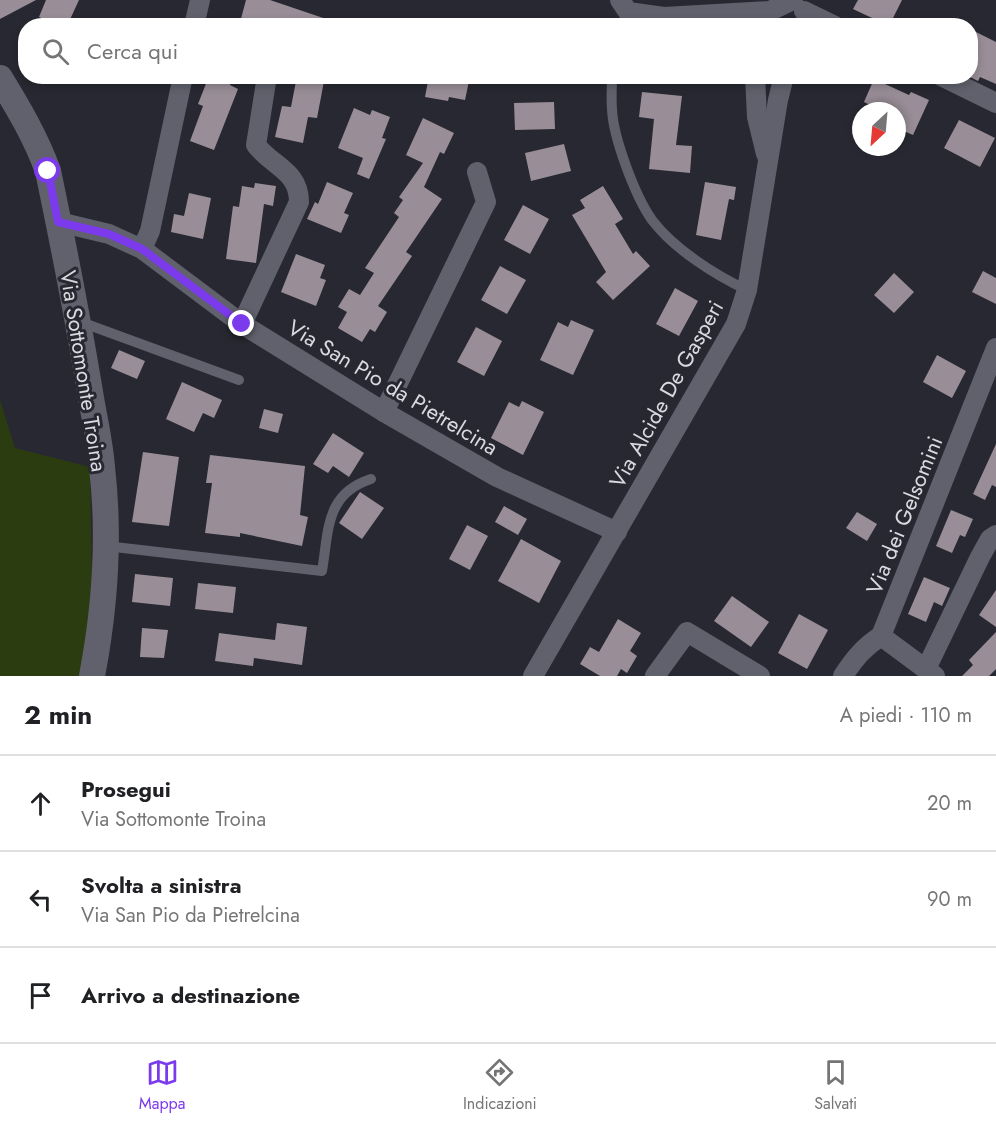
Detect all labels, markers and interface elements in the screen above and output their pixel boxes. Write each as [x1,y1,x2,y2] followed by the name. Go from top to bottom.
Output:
[18,18,978,84] search box
[39,35,72,68] icon: search
[87,35,178,67] text: Cerca qui
[852,102,906,156] north arrow
[34,157,60,183] route start
[52,268,116,474] street label: Via Sottomonte Troina
[601,294,731,494] street label: Via Alcide De Gasperi
[228,310,254,336] route end
[282,311,504,463] street label: Via San Pio da Pietrelcina
[858,431,950,599] street label: Via dei Gelsomini
[24,696,92,734] text: 2 min
[840,701,972,730] text: A piedi · 110 m
[81,773,171,805] text: Prosegui
[24,787,57,820] icon: ahead
[927,789,972,818] text: 20 m
[81,805,266,834] text: Via Sottomonte Troina
[81,869,242,901] text: Svolta a sinistra
[24,883,57,916] icon: left
[927,885,972,914] text: 90 m
[81,901,300,930] text: Via San Pio da Pietrelcina
[24,979,57,1012] icon: arrive
[81,979,300,1011] text: Arrivo a destinazione
[139,1056,185,1115] tab: Mappa
[463,1056,537,1115] tab: Indicazioni
[814,1056,857,1115] tab: Salvati

